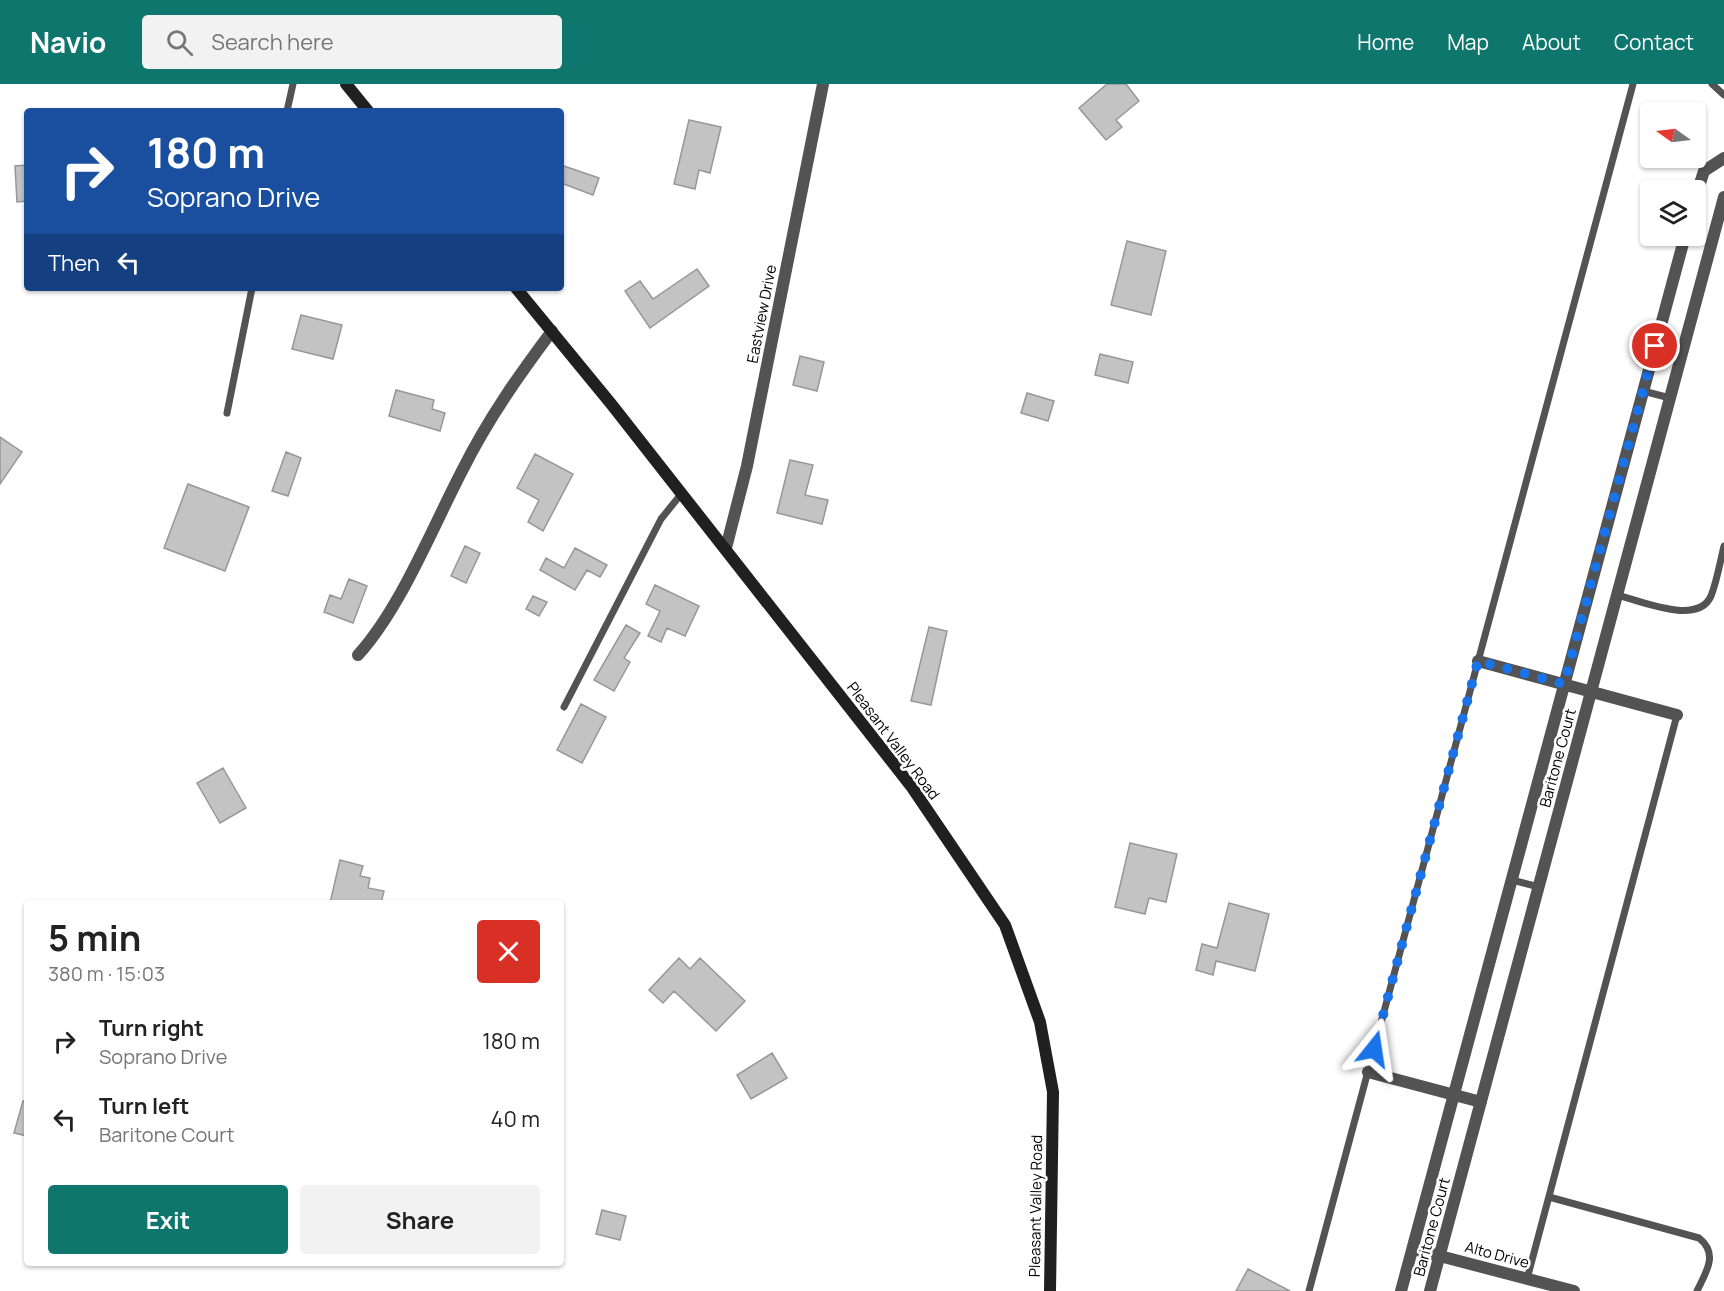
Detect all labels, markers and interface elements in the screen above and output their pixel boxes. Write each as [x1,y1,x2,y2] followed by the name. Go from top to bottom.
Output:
[142,15,562,69] search box
[30,23,106,61] text: Navio
[163,26,196,59] icon: search
[211,27,334,57] text: Search here
[1357,28,1414,56] text: Home
[1447,28,1489,56] text: Map
[1522,28,1581,56] text: About
[1614,28,1694,56] text: Contact
[1640,102,1706,168] north arrow
[1640,102,1706,246] map controls
[147,123,265,181] text: 180 m
[48,132,126,210] icon: right
[147,178,320,215] text: Soprano Drive
[1640,180,1706,246] button: layers
[112,246,145,279] icon: left
[48,248,100,278] text: Then
[742,263,781,365] street label: Eastview Drive
[1629,320,1680,371] pin
[1638,329,1671,362] icon: arrive
[842,678,945,804] street label: Pleasant Valley Road
[1534,706,1581,810] street label: Baritone Court
[48,913,141,962] text: 5 min
[477,920,540,983] button: close
[48,960,165,987] text: 380 m · 15:03
[99,1013,204,1043] text: Turn right
[1342,1017,1406,1081] position arrow
[48,1025,81,1058] icon: right
[482,1026,540,1056] text: 180 m
[99,1043,227,1070] text: Soprano Drive
[99,1091,189,1121] text: Turn left
[48,1103,81,1136] icon: left
[491,1104,540,1134] text: 40 m
[99,1121,234,1148] text: Baritone Court
[1024,1135,1047,1277] street label: Pleasant Valley Road
[1408,1175,1455,1279] street label: Baritone Court
[48,1185,288,1254] button: Exit
[300,1185,540,1254] button: Share
[1463,1236,1532,1273] street label: Alto Drive

